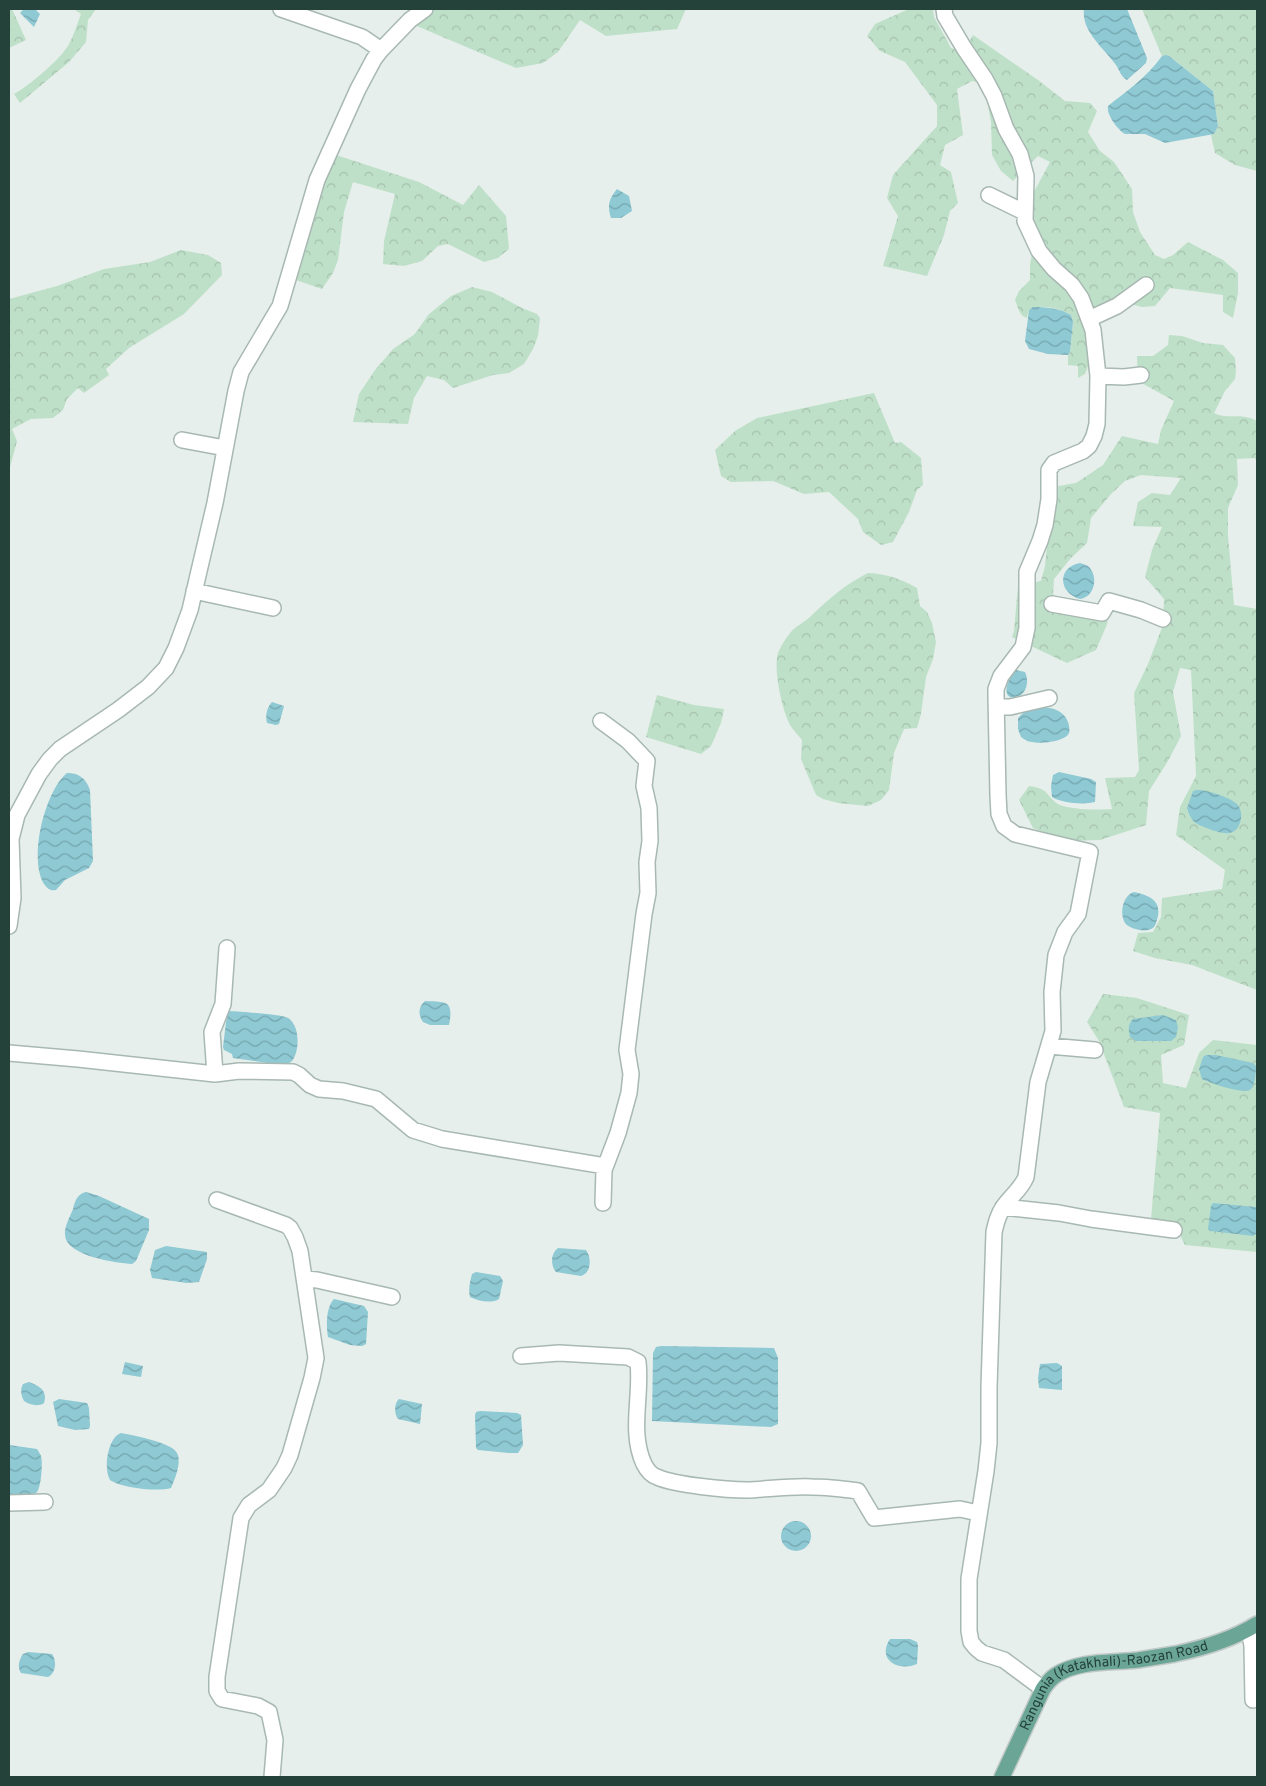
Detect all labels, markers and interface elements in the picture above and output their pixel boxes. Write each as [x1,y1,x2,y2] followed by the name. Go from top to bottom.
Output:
[1016,1638,1210,1733] street label: Rangunia (Katakhali)-Raozan Road

